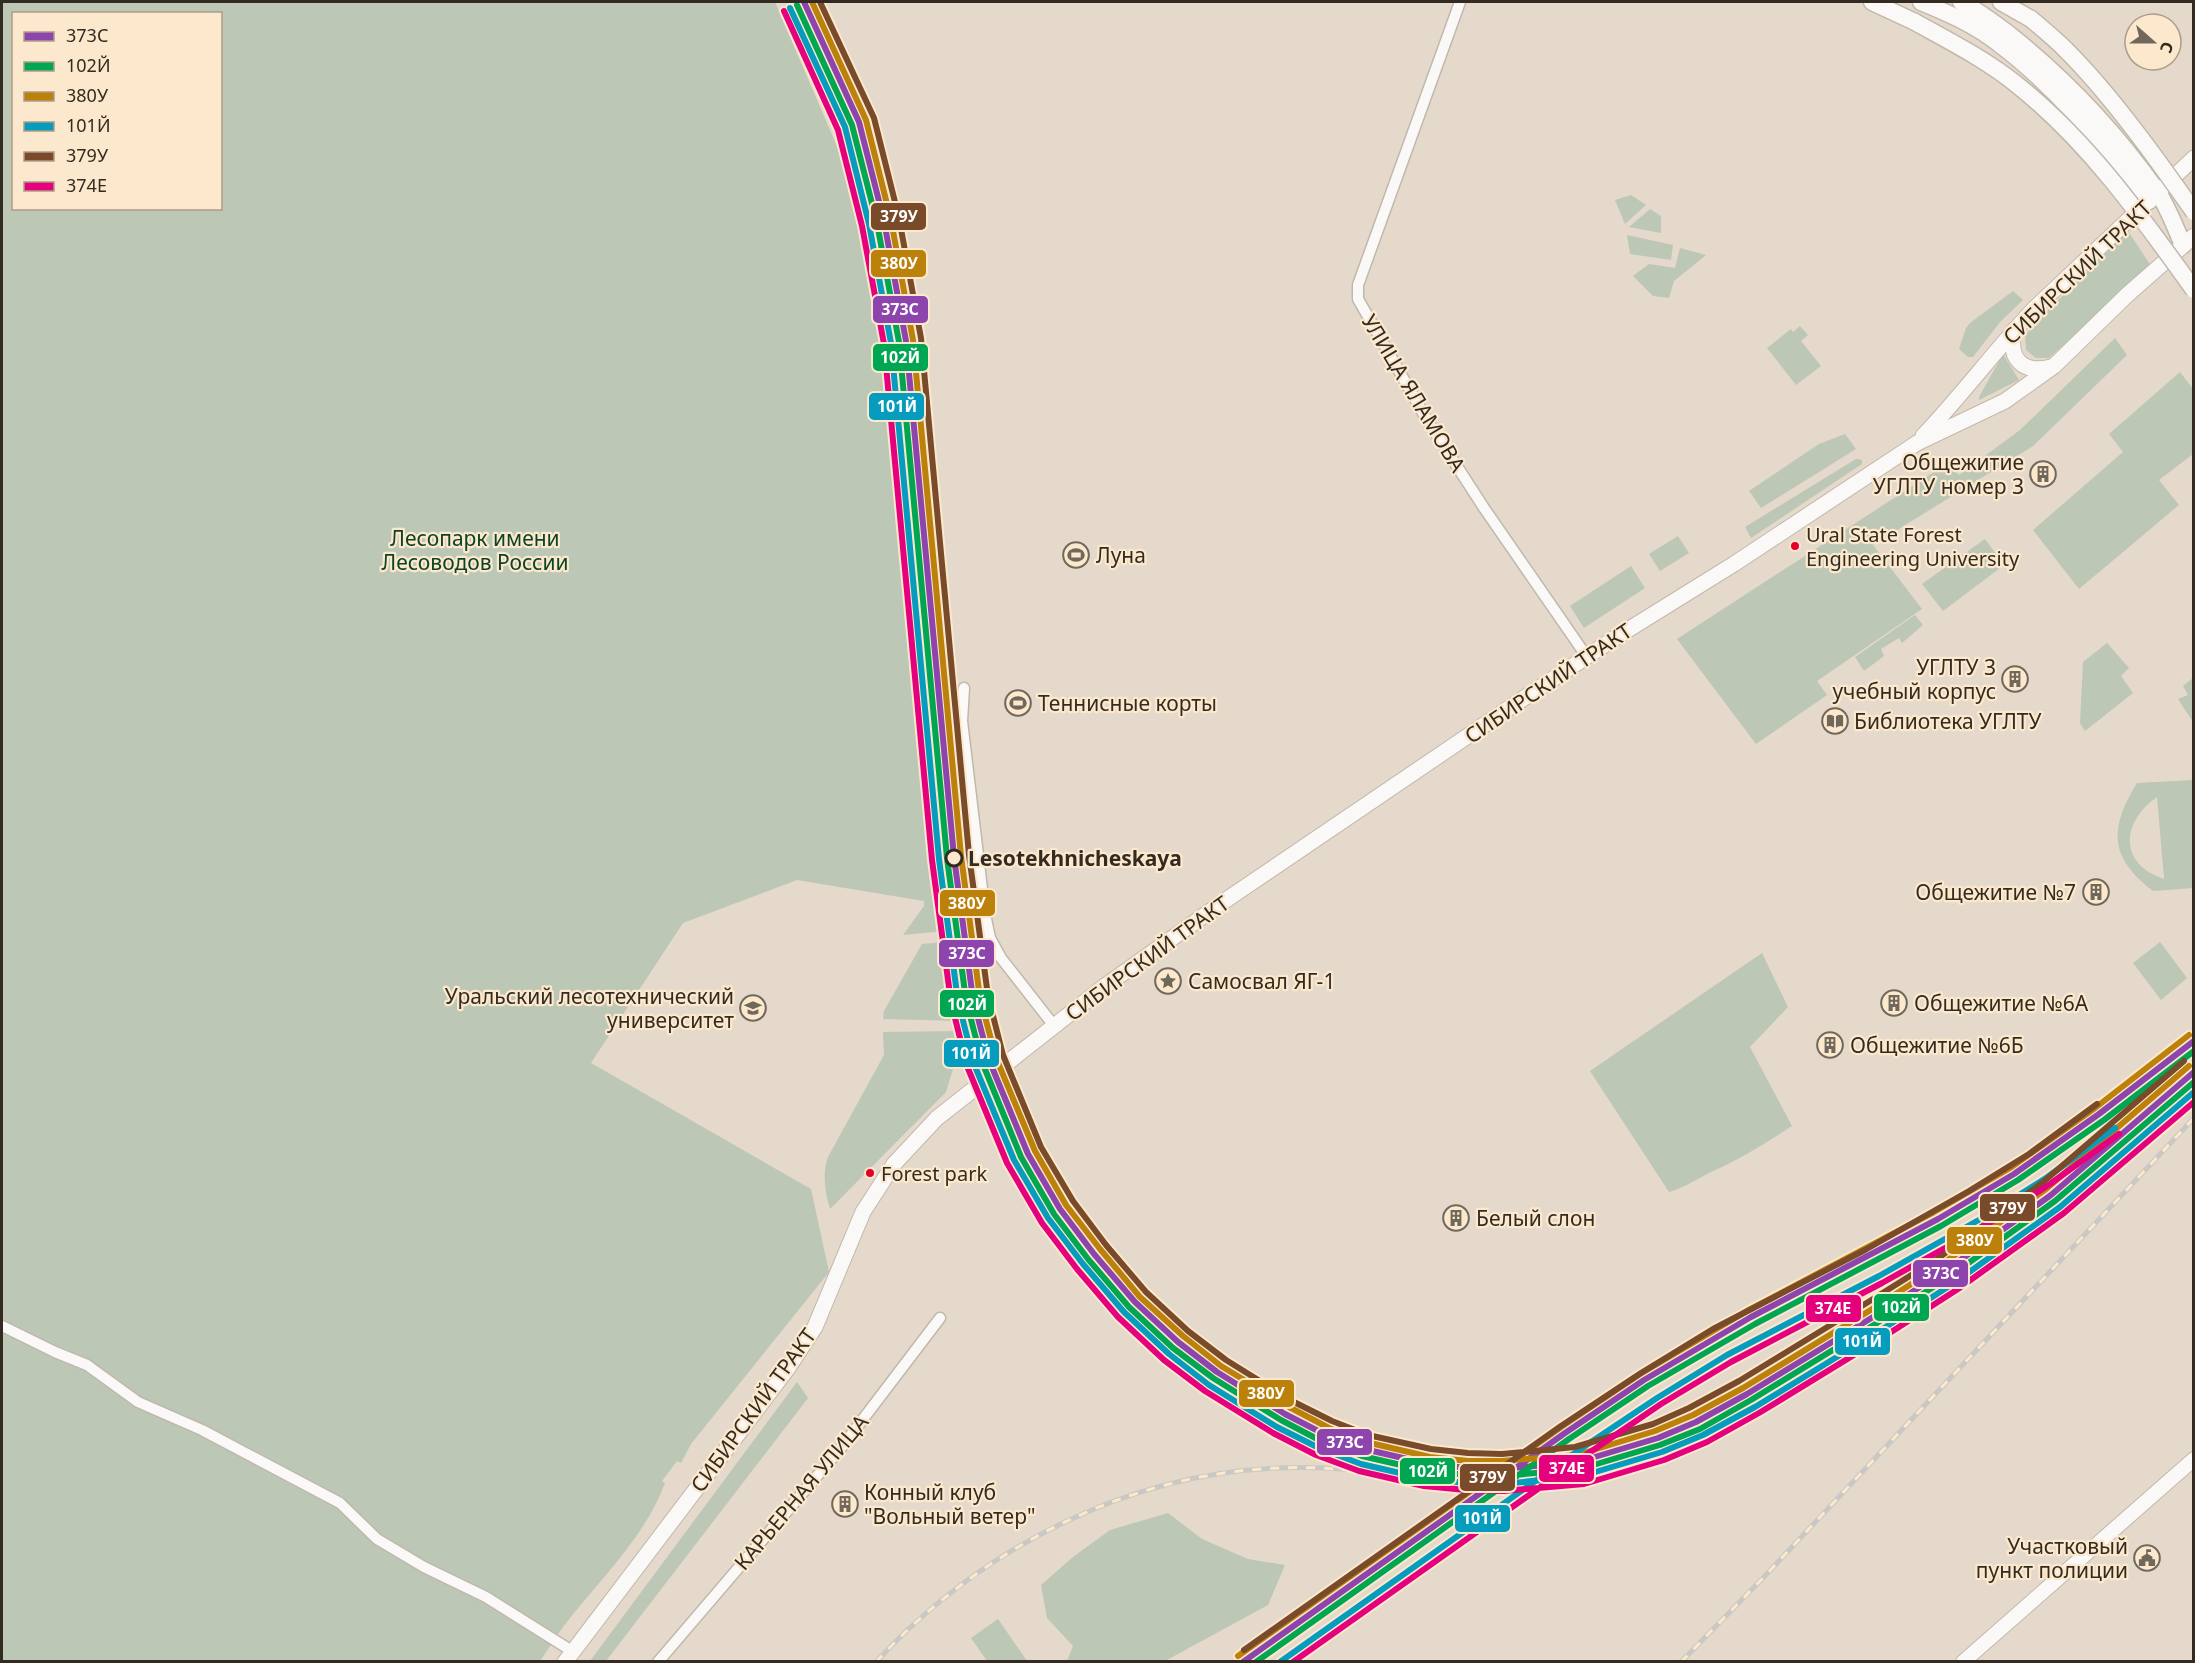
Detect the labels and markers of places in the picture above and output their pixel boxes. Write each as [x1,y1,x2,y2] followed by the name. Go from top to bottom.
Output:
[1873,448,2024,500] place label: Общежитие УГЛТУ номер 3
[2028,459,2058,489] building icon: Общежитие УГЛТУ номер 3
[1806,521,2020,572] place label: Ural State Forest Engineering University
[1061,540,1091,570] sports icon: Луна
[1789,540,1801,552] marker: Ural State Forest Engineering University
[1096,541,1146,569] place label: Луна
[1832,653,1996,705] place label: УГЛТУ 3 учебный корпус
[2000,664,2030,694] building icon: УГЛТУ 3 учебный корпус
[1003,688,1033,718] sports icon: Теннисные корты
[1038,689,1217,717] place label: Теннисные корты
[1820,706,1850,736] library icon: Библиотека УГЛТУ
[1854,707,2042,735] place label: Библиотека УГЛТУ
[968,844,1182,872] place label: Lesotekhnicheskaya
[945,849,963,867] marker: Lesotekhnicheskaya
[2081,877,2111,907] building icon: Общежитие №7
[1915,878,2076,906] place label: Общежитие №7
[1153,966,1183,996] place icon: Самосвал ЯГ-1
[1188,967,1335,995] place label: Самосвал ЯГ-1
[445,982,734,1034] place label: Уральский лесотехнический университет
[1879,988,1909,1018] building icon: Общежитие №6А
[1914,989,2089,1017] place label: Общежитие №6А
[738,993,768,1023] school or university icon: Уральский лесотехнический университет
[1815,1030,1845,1060] building icon: Общежитие №6Б
[1850,1031,2024,1059] place label: Общежитие №6Б
[881,1160,987,1187] place label: Forest park
[864,1167,876,1179] marker: Forest park
[1441,1203,1471,1233] building icon: Белый слон
[1476,1204,1595,1232] place label: Белый слон
[864,1478,1035,1530] place label: Конный клуб "Вольный ветер"
[830,1489,860,1519] building icon: Конный клуб "Вольный ветер"
[1976,1532,2128,1584] place label: Участковый пункт полиции
[2132,1543,2162,1573] public building icon: Участковый пункт полиции

